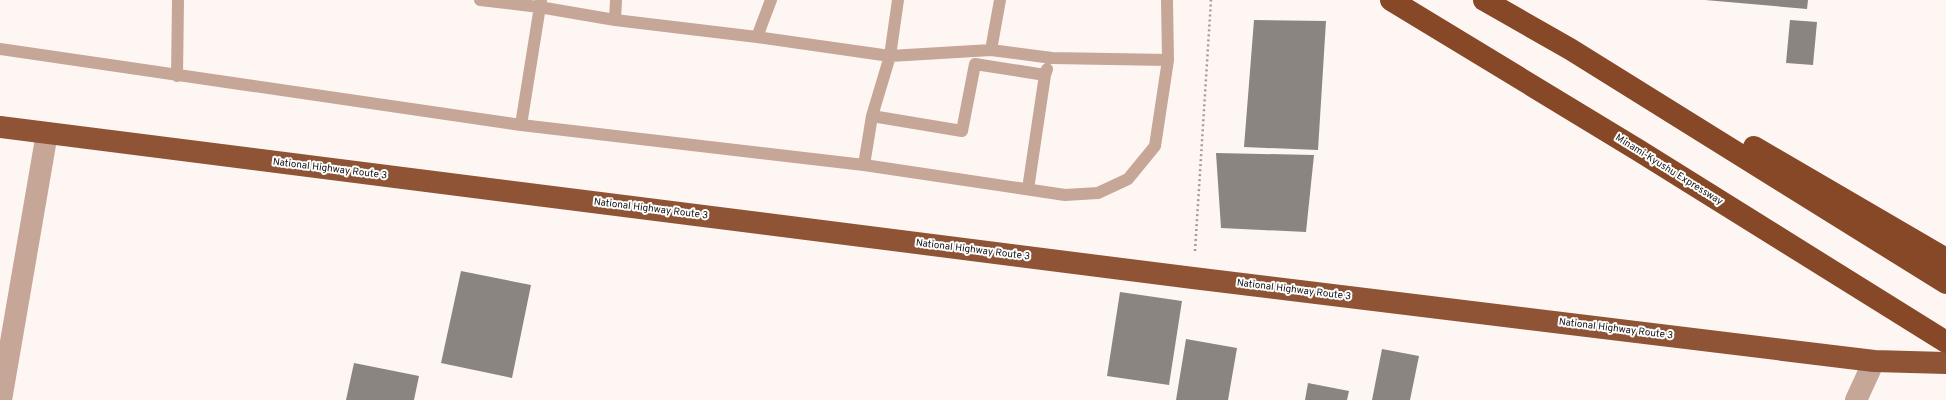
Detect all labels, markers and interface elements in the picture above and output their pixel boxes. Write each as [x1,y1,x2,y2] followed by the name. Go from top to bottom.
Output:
[1613,131,1725,209] street label: Minami-Kyushu Expressway
[272,156,388,182] street label: National Highway Route 3
[593,196,709,222] street label: National Highway Route 3
[915,237,1031,263] street label: National Highway Route 3
[1236,277,1352,303] street label: National Highway Route 3
[1558,316,1674,342] street label: National Highway Route 3

